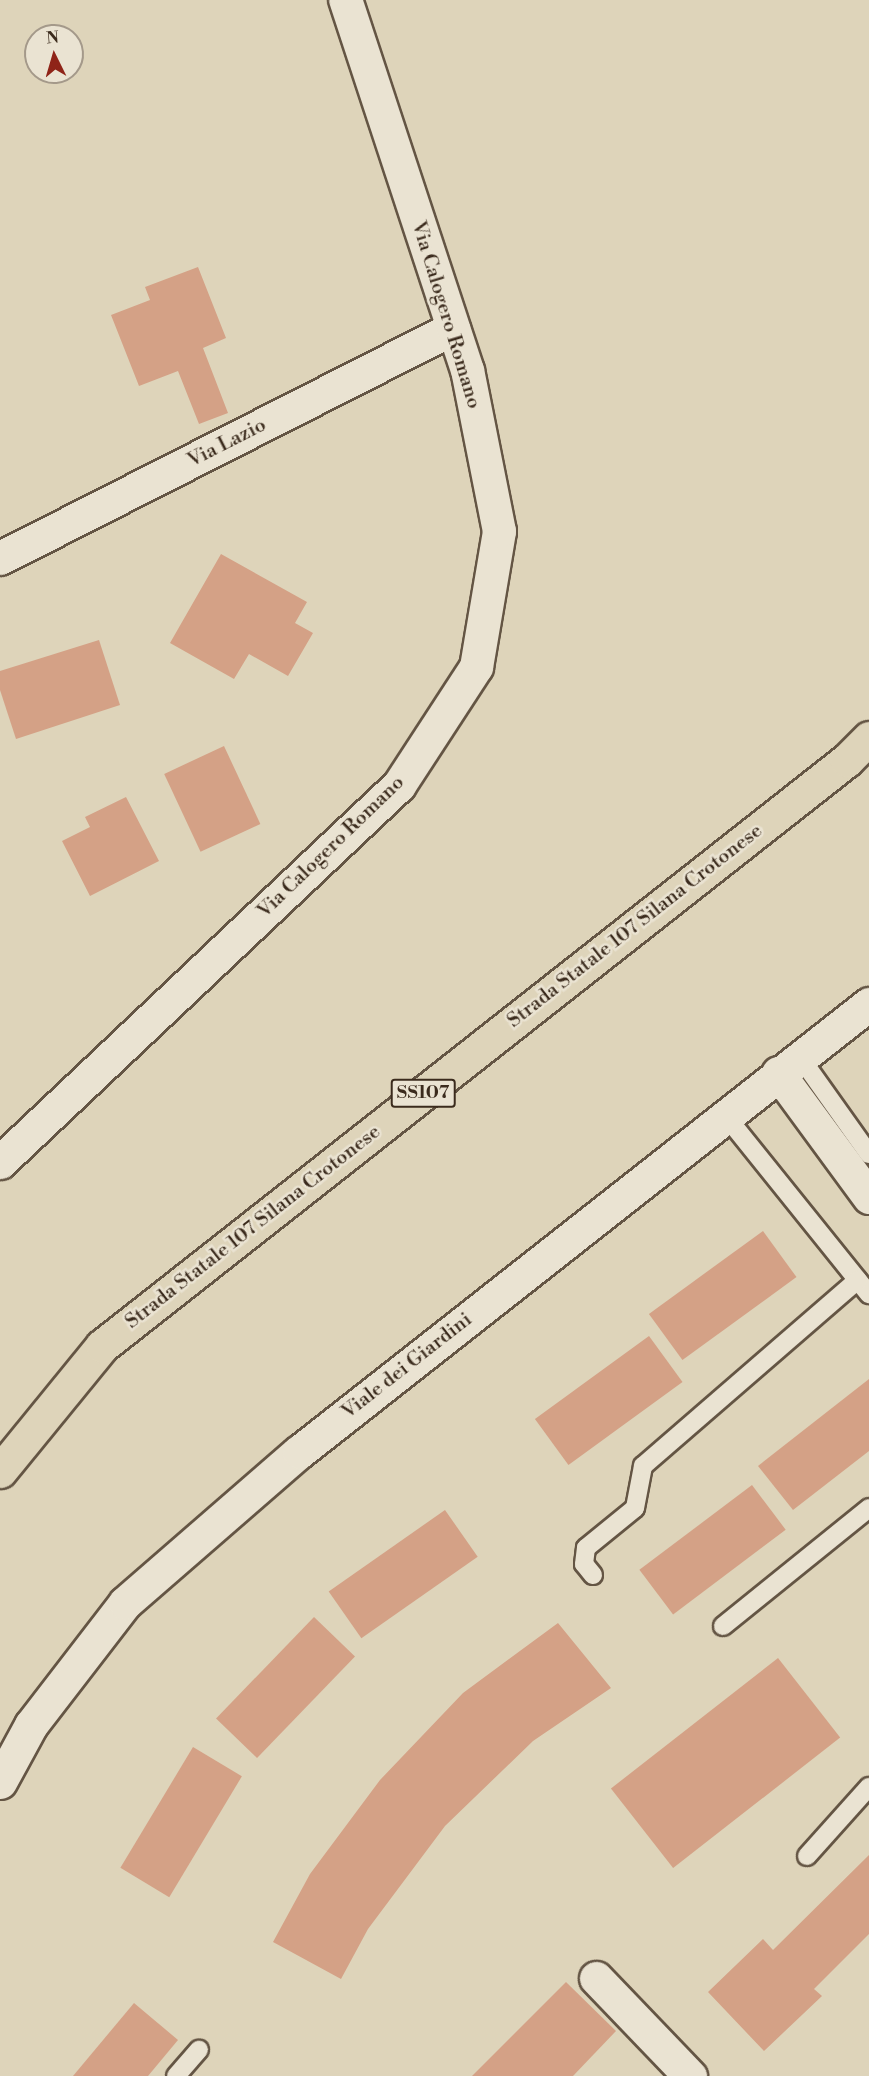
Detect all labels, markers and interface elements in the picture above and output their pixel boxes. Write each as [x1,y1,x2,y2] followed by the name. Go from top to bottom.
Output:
[24,24,84,84] north arrow
[45,28,60,49] text: N
[406,218,486,412] street label: Via Calogero Romano
[184,413,270,473] street label: Via Lazio
[253,771,409,923] street label: Via Calogero Romano
[503,819,767,1033] street label: Strada Statale 107 Silana Crotonese
[390,1078,456,1108] road number: SS107
[121,1120,385,1334] street label: Strada Statale 107 Silana Crotonese
[337,1308,477,1424] street label: Viale dei Giardini

